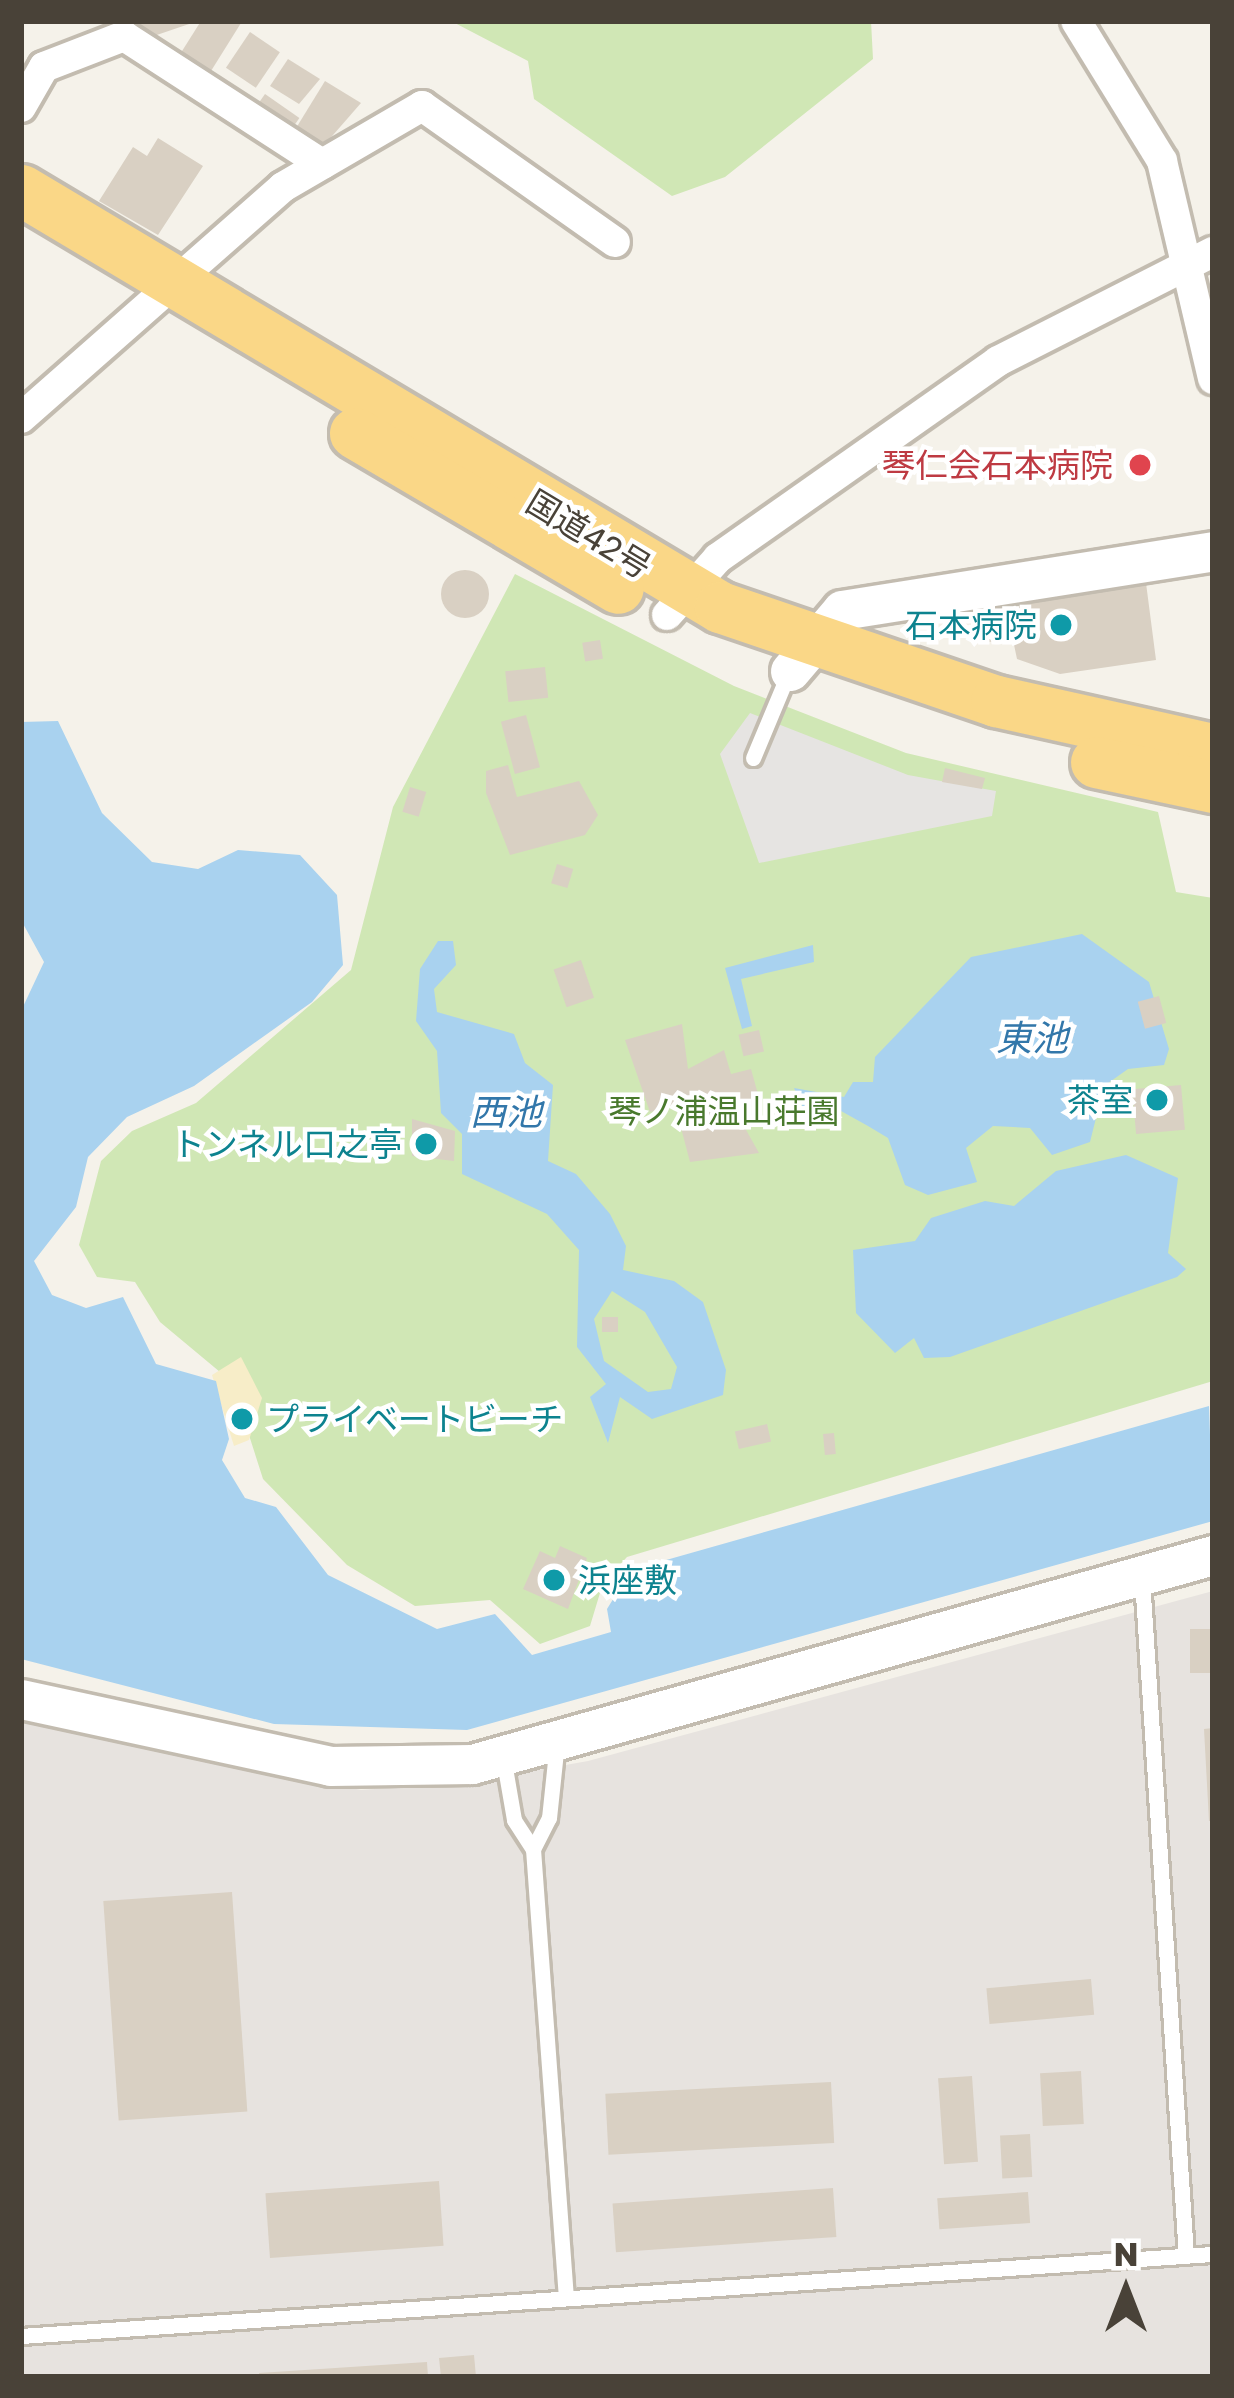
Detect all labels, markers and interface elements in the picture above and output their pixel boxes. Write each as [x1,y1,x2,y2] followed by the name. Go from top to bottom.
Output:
[882,445,1113,485] place label: 琴仁会石本病院
[1124,449,1156,481] marker: 琴仁会石本病院
[520,481,658,587] street label: 国道42号
[905,605,1037,645] place label: 石本病院
[1048,612,1074,638] marker: 石本病院
[996,1016,1068,1060] water label: 東池
[1067,1080,1133,1120] place label: 茶室
[1144,1087,1170,1113] marker: 茶室
[470,1090,542,1134] water label: 西池
[609,1091,839,1131] park label: 琴ノ浦温山荘園
[171,1124,402,1164] place label: トンネル口之亭
[413,1131,439,1157] marker: トンネル口之亭
[266,1399,563,1439] place label: プライベートビーチ
[229,1406,255,1432] marker: プライベートビーチ
[578,1560,677,1600] place label: 浜座敷
[541,1567,567,1593] marker: 浜座敷
[1066,2230,1186,2350] north arrow
[1113,2234,1139,2273] text: N

